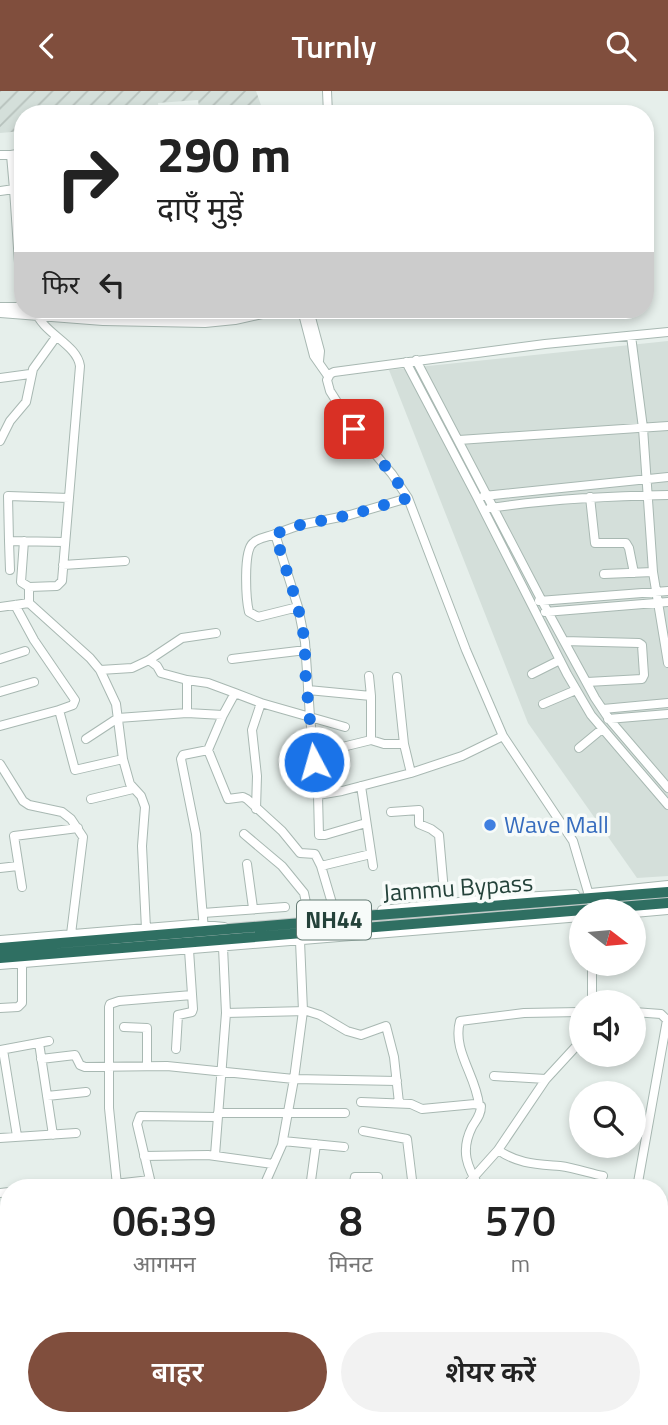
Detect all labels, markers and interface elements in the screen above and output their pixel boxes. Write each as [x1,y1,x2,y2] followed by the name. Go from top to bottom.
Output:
[292,22,376,70] text: Turnly
[28,27,66,65] icon: back
[602,27,640,65] icon: search
[157,116,291,191] text: 290 m
[42,133,133,224] icon: right
[157,184,243,232] text: दाएँ मुड़ें
[42,265,79,304] text: फिर
[93,266,131,304] icon: left
[324,399,384,459] pin
[335,410,373,448] icon: arrive
[277,725,351,799] position arrow
[504,806,609,842] place label: Wave Mall
[482,817,498,833] marker: Wave Mall
[382,864,534,910] street label: Jammu Bypass
[569,899,646,977] north arrow
[569,899,646,1158] map controls
[297,901,371,939] road number: NH44
[569,990,646,1067] button: sound
[569,1081,646,1158] button: search
[112,1188,216,1252] text: 06:39
[339,1188,363,1252] text: 8
[485,1188,556,1252] text: 570
[133,1246,196,1281] text: आगमन
[329,1246,373,1281] text: मिनट
[511,1246,530,1281] text: m
[28,1332,327,1412] button: बाहर
[341,1332,640,1412] button: शेयर करें

